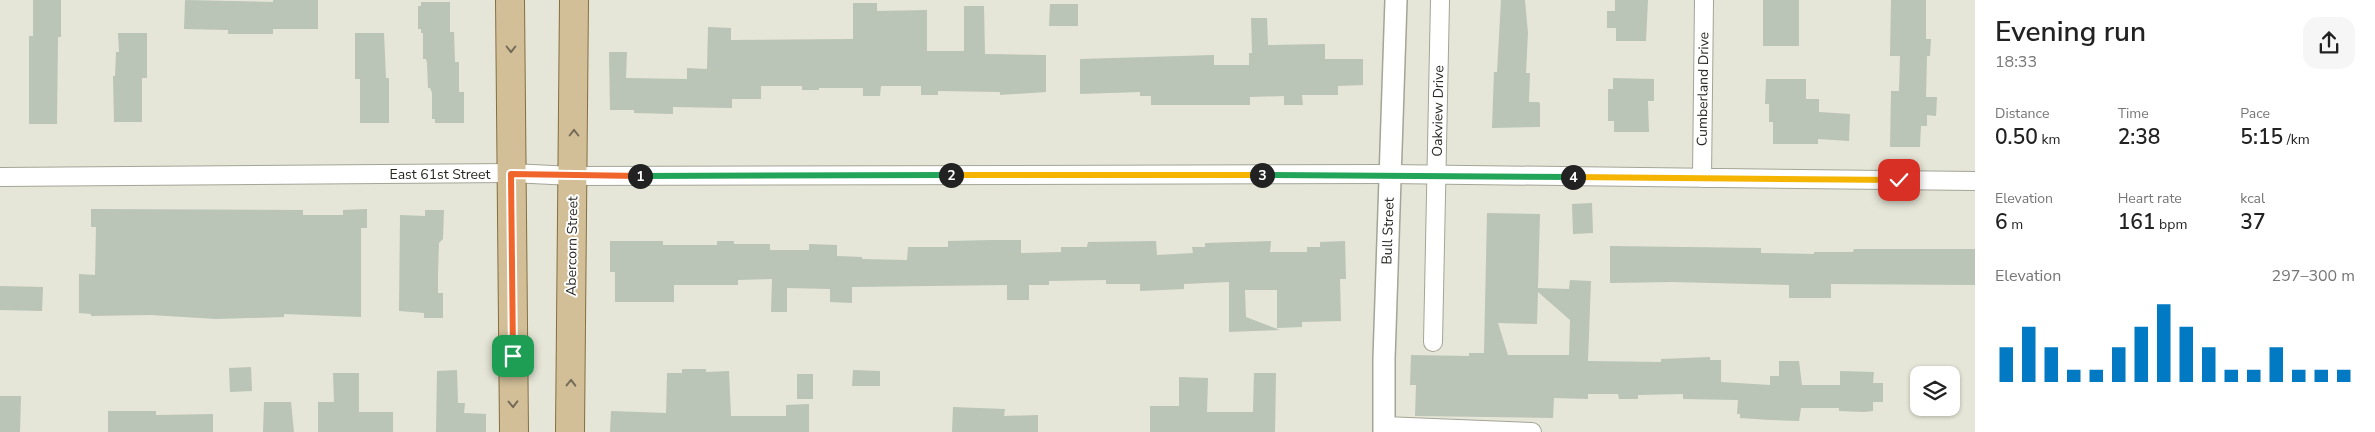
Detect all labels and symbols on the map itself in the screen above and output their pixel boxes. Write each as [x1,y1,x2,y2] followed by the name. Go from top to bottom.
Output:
[1693,32,1713,146] street label: Cumberland Drive
[506,45,516,53] one-way arrow
[1428,65,1448,157] street label: Oakview Drive
[569,129,579,137] one-way arrow
[1878,159,1920,201] pin
[938,162,964,188] pin: 2
[1250,162,1274,188] pin: 3
[628,164,652,188] pin: 1
[1560,164,1586,190] pin: 4
[390,165,490,184] street label: East 61st Street
[562,196,582,296] street label: Abercorn Street
[1377,197,1399,265] street label: Bull Street
[492,335,534,377] pin
[565,379,576,387] one-way arrow
[508,400,518,408] one-way arrow

